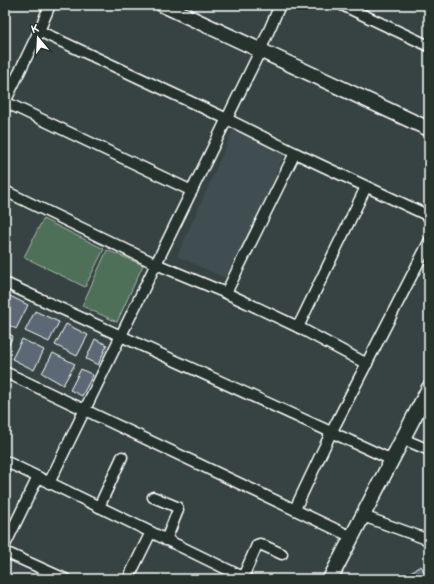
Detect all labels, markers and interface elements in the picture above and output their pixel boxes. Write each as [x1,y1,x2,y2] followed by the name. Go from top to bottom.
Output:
[18,18,58,58] north arrow
[29,21,41,36] text: K

